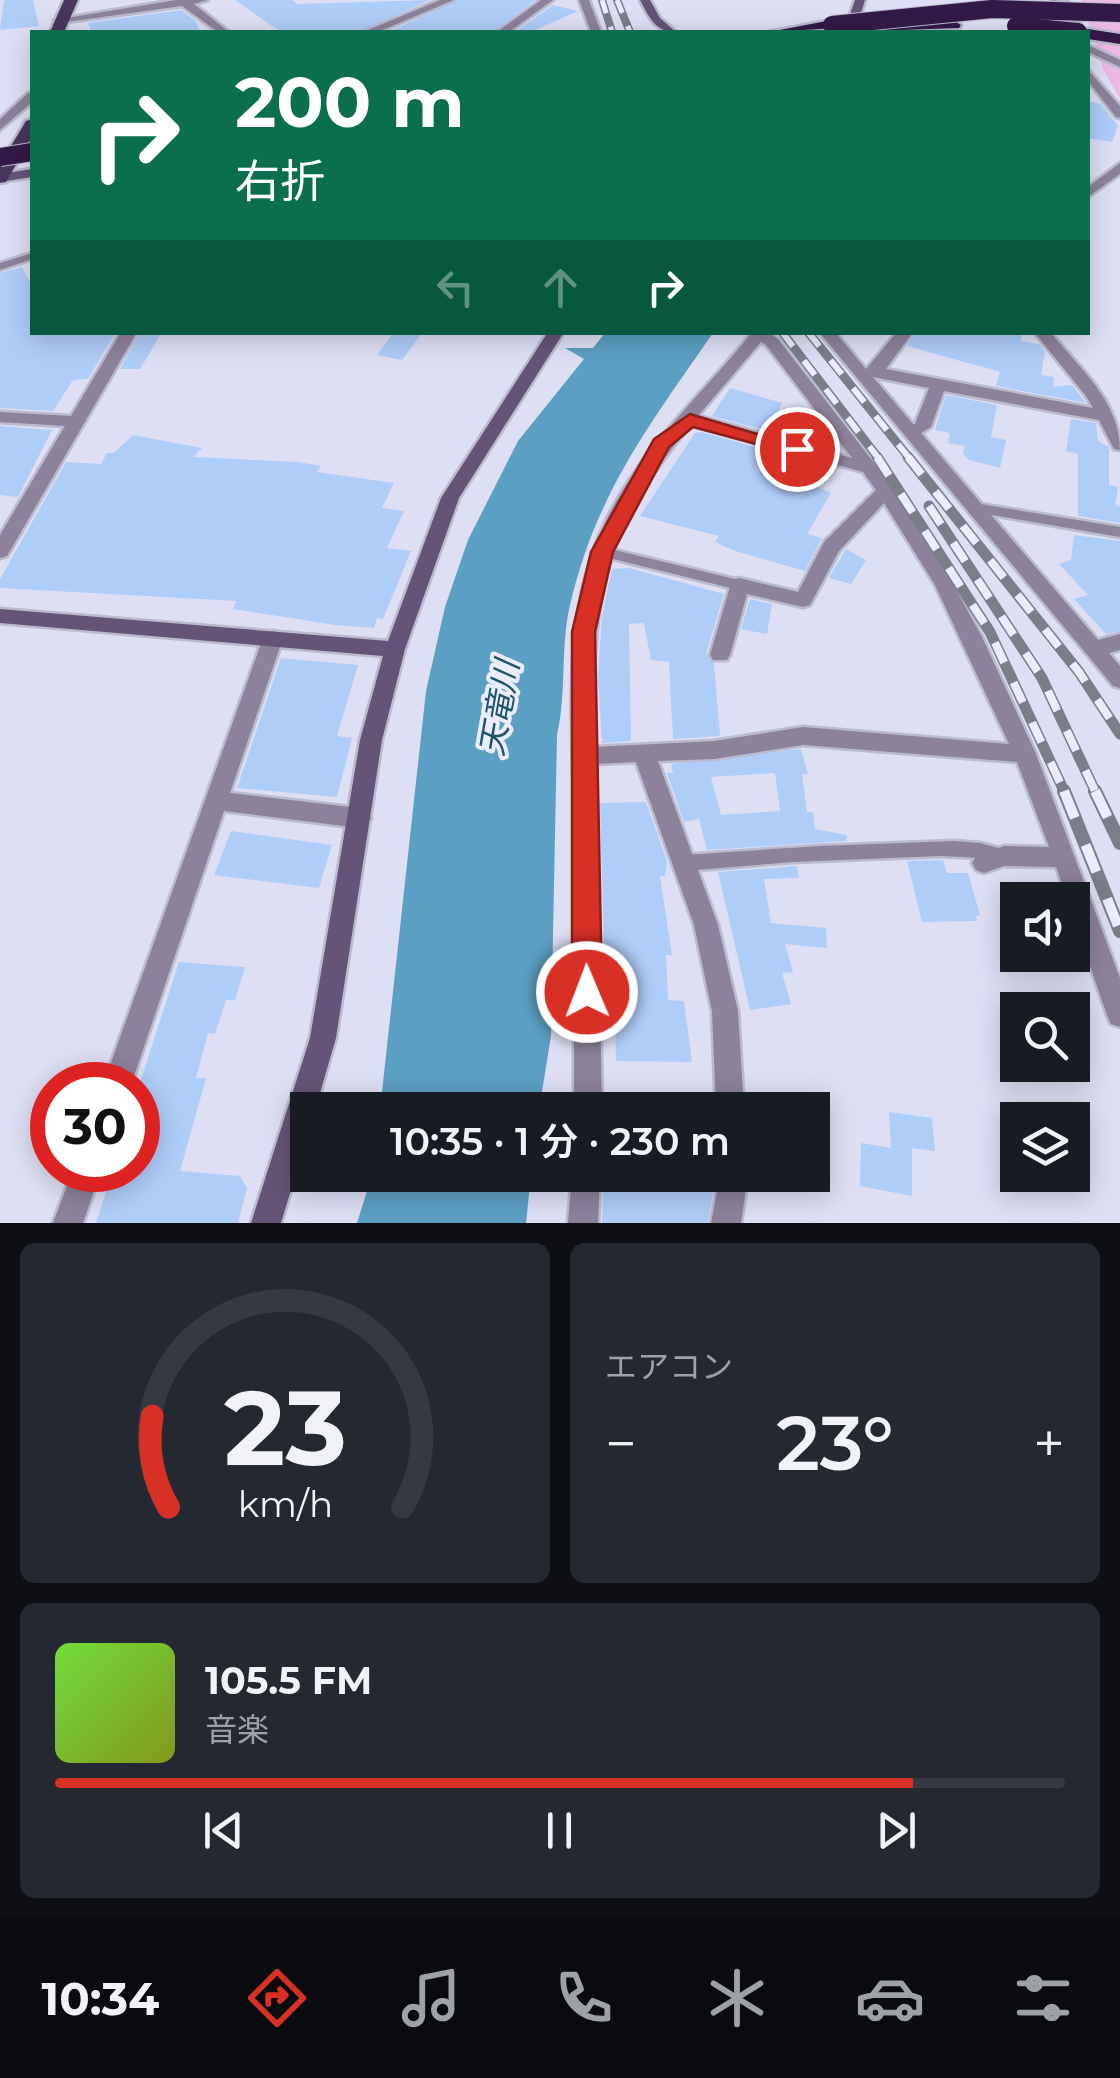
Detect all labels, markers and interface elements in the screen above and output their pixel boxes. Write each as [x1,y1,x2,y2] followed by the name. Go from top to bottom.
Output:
[235,59,465,145] text: 200 m
[70,70,200,200] icon: right
[235,153,325,208] text: 右折
[428,260,483,315] icon: left
[533,260,588,315] icon: ahead
[638,260,693,315] icon: right
[755,407,840,492] pin
[770,422,825,477] icon: arrive
[471,654,527,759] water label: 天竜川
[1000,882,1090,1192] map controls
[1000,882,1090,972] button: sound
[535,940,639,1044] position arrow
[1000,992,1090,1082] button: search
[30,1062,160,1192] speed limit sign: 30
[1000,1102,1090,1192] button: layers
[390,1118,730,1165] text: 10:35 · 1 分 · 230 m
[605,1347,733,1386] text: エアコン
[224,1364,346,1491] text: 23
[776,1397,894,1489] text: 23°
[605,1410,637,1477] text: −
[1033,1410,1065,1477] text: +
[237,1482,333,1526] text: km/h
[205,1657,372,1704] text: 105.5 FM
[205,1710,269,1749] text: 音楽
[196,1803,251,1858] icon: previous
[532,1803,587,1858] icon: pause
[869,1803,924,1858] icon: next
[242,1963,312,2033] icon: directions
[396,1963,466,2033] icon: music
[549,1963,619,2033] icon: phone
[702,1963,772,2033] icon: climate
[855,1963,925,2033] icon: car
[1008,1963,1078,2033] icon: filters
[42,1971,159,2026] text: 10:34

